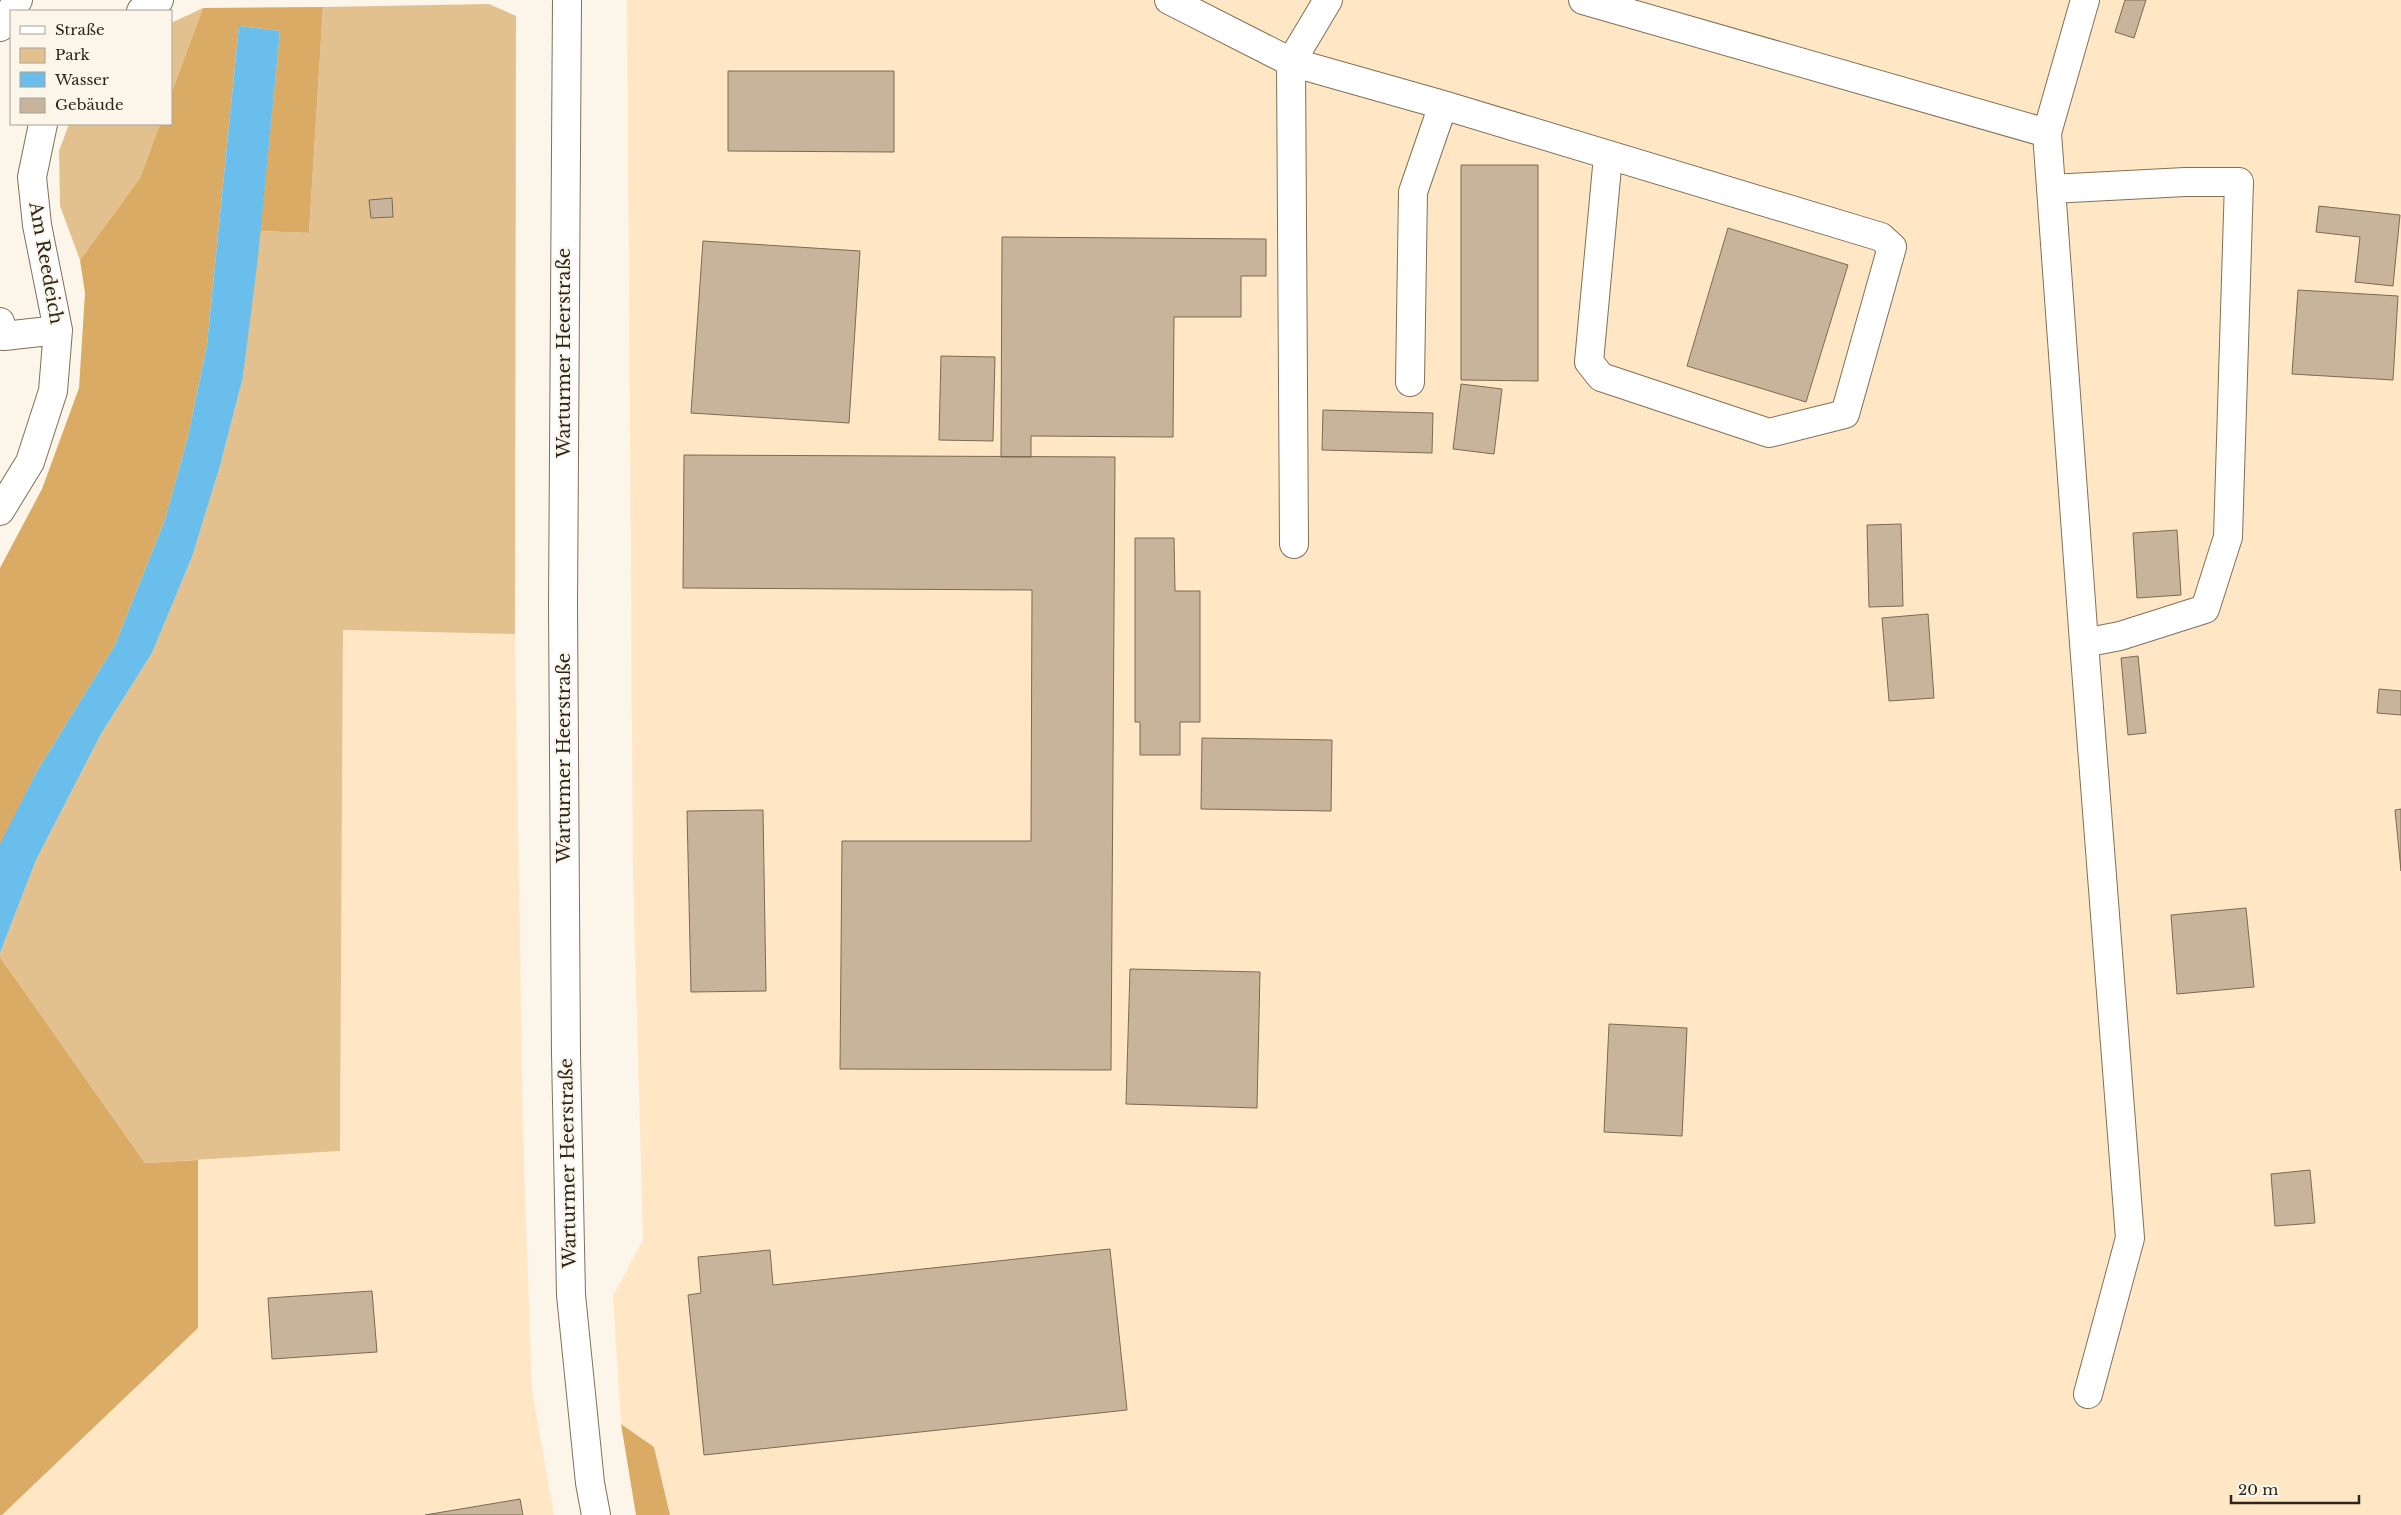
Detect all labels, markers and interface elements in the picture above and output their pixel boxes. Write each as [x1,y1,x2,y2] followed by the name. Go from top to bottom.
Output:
[10,10,172,125] legend
[55,20,105,39] text: Straße
[55,45,91,64] text: Park
[54,70,110,89] text: Wasser
[55,95,124,114] text: Gebäude
[24,199,68,326] street label: Am Reedeich
[553,248,575,459] street label: Warturmer Heerstraße
[553,653,575,864] street label: Warturmer Heerstraße
[555,1058,581,1269] street label: Warturmer Heerstraße
[2231,1472,2358,1504] scale bar
[2238,1480,2278,1499] text: 20 m

